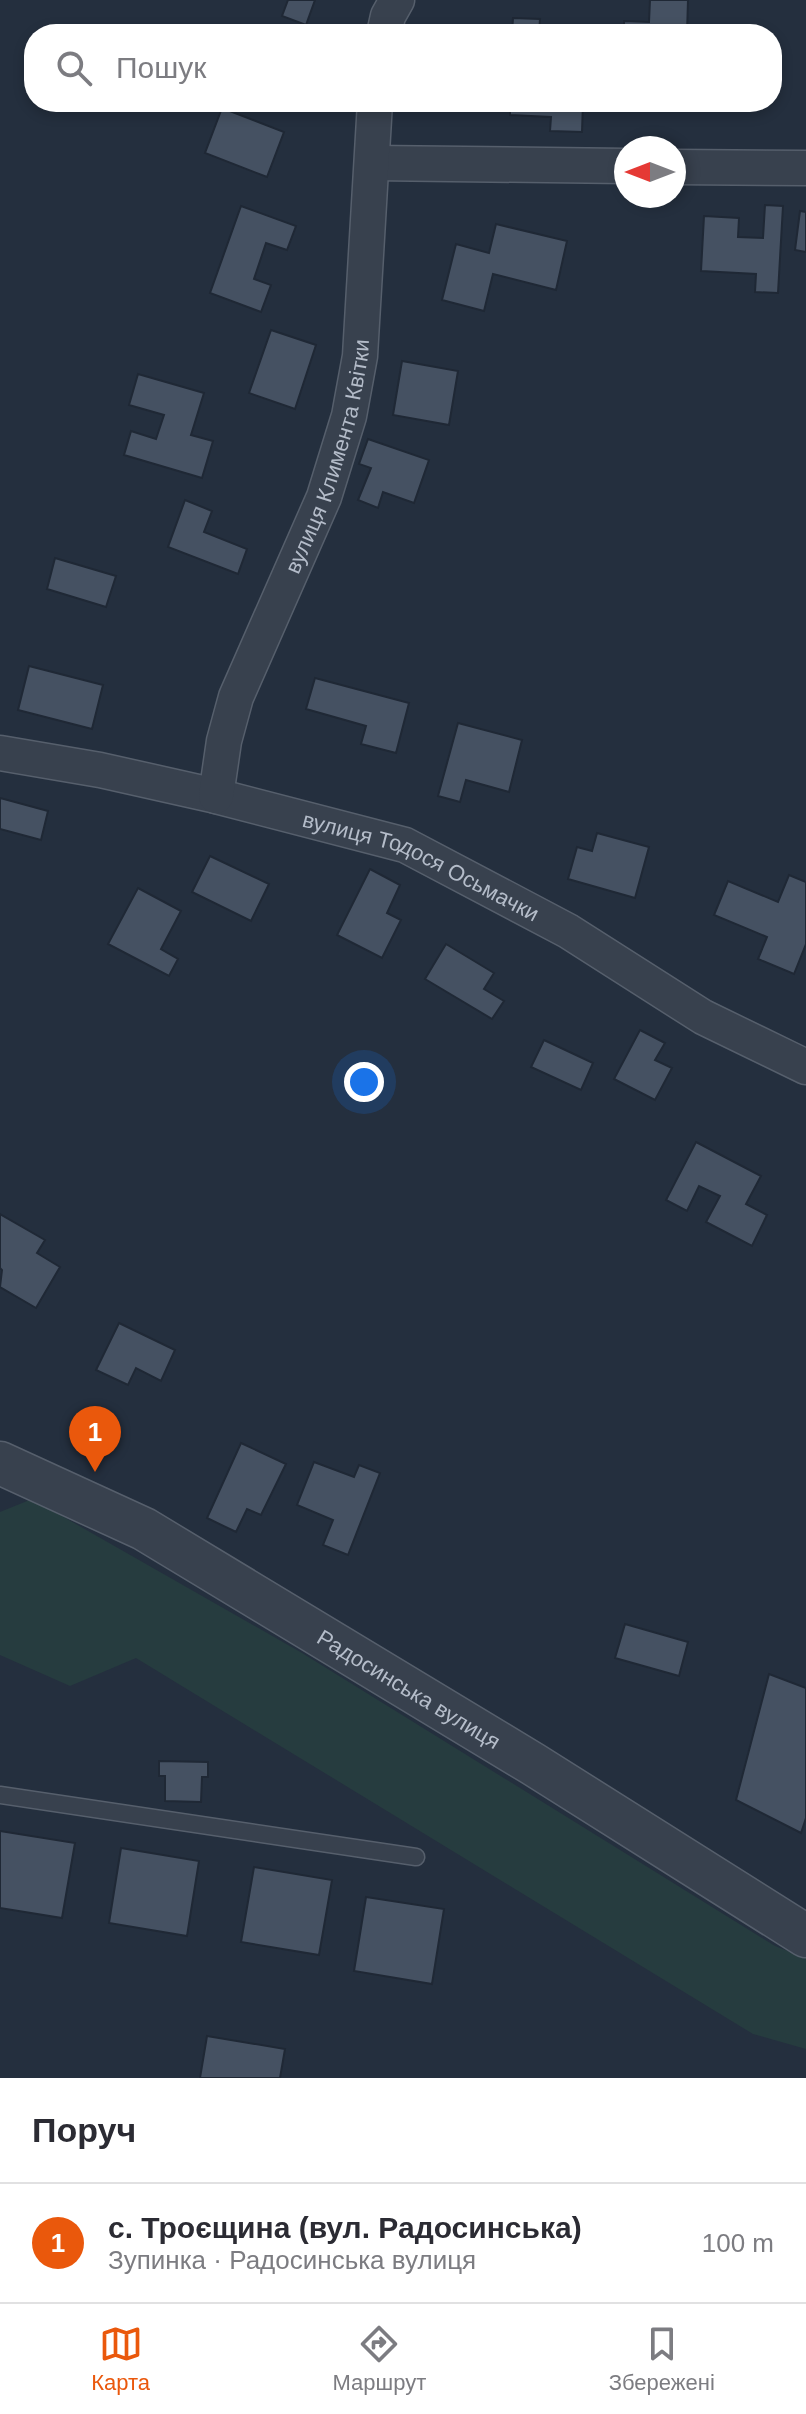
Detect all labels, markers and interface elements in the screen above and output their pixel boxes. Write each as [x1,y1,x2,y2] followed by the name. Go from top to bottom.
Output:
[24,24,782,112] search box
[52,46,96,90] icon: search
[116,51,206,84] text: Пошук
[614,136,686,208] north arrow
[280,338,373,577] street label: вулиця Климента Квітки
[300,807,543,926] street label: вулиця Тодося Осьмачки
[344,1062,384,1102] your location
[69,1406,121,1472] pin: 1
[313,1624,505,1754] street label: Радосинська вулиця
[32,2111,136,2149] text: Поруч
[108,2211,582,2244] text: с. Троєщина (вул. Радосинська)
[51,2228,65,2258] text: 1
[702,2228,774,2258] text: 100 m
[108,2245,476,2275] text: Зупинка · Радосинська вулиця
[91,2322,150,2396] tab: Карта
[333,2322,426,2396] tab: Маршрут
[609,2322,715,2396] tab: Збережені

